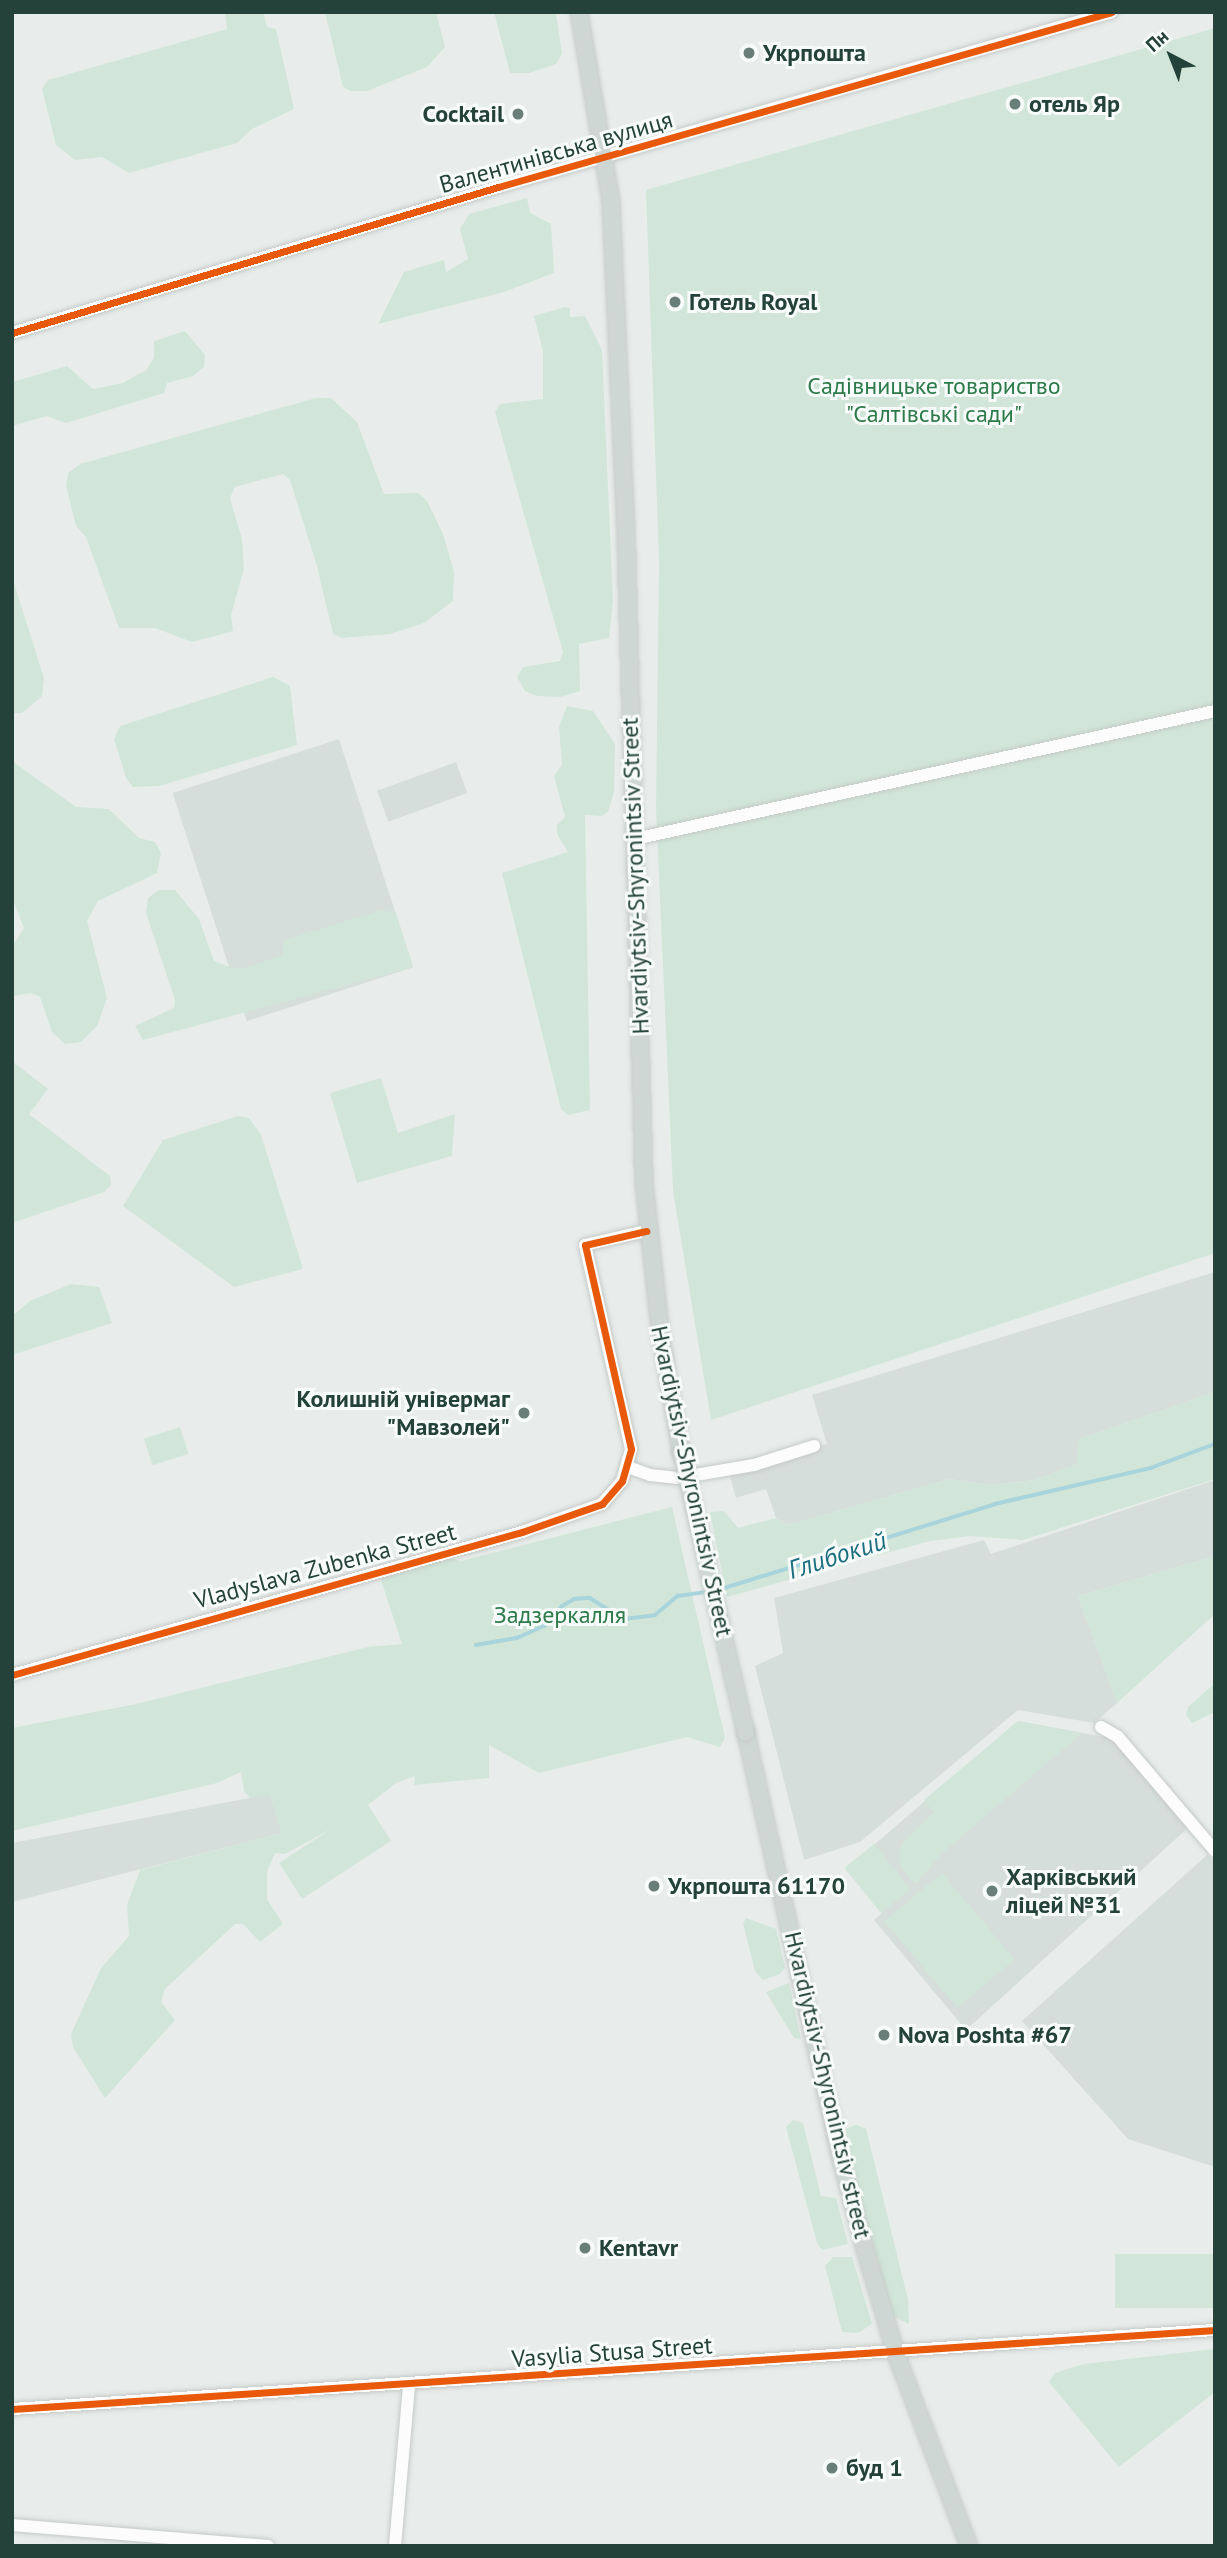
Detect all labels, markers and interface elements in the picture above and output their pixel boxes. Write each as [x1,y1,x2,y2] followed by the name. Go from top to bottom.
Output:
[1136,21,1206,91] north arrow
[1141,24,1173,57] text: Пн
[763,39,866,67] place label: Укрпошта
[741,45,757,61] marker: Укрпошта
[1029,90,1121,118] place label: отель Яр
[1007,96,1023,112] marker: отель Яр
[423,100,504,128] place label: Cocktail
[436,105,676,199] street label: Валентинівська вулиця
[510,106,526,122] marker: Cocktail
[689,288,818,316] place label: Готель Royal
[667,294,683,310] marker: Готель Royal
[807,372,1061,428] park label: Садівницьке товариство "Салтівські сади"
[615,717,655,1035] street label: Hvardiytsiv-Shyronintsiv Street
[645,1323,739,1639] street label: Hvardiytsiv-Shyronintsiv Street
[296,1385,510,1441] place label: Колишній універмаг "Мавзолей"
[516,1405,532,1421] marker: Колишній універмаг "Мавзолей"
[191,1517,459,1615] street label: Vladyslava Zubenka Street
[784,1524,890,1586] water label: Глибокий
[494,1601,626,1629] park label: Задзеркалля
[1006,1863,1136,1919] place label: Харківський ліцей №31
[668,1872,845,1900] place label: Укрпошта 61170
[646,1878,662,1894] marker: Укрпошта 61170
[984,1883,1000,1899] marker: Харківський ліцей №31
[779,1928,877,2242] street label: Hvardiytsiv-Shyronintsiv street
[898,2021,1072,2049] place label: Nova Poshta #67
[876,2027,892,2043] marker: Nova Poshta #67
[599,2234,678,2262] place label: Kentavr
[577,2240,593,2256] marker: Kentavr
[511,2331,713,2373] street label: Vasylia Stusa Street
[846,2454,903,2482] place label: буд 1
[824,2460,840,2476] marker: буд 1

